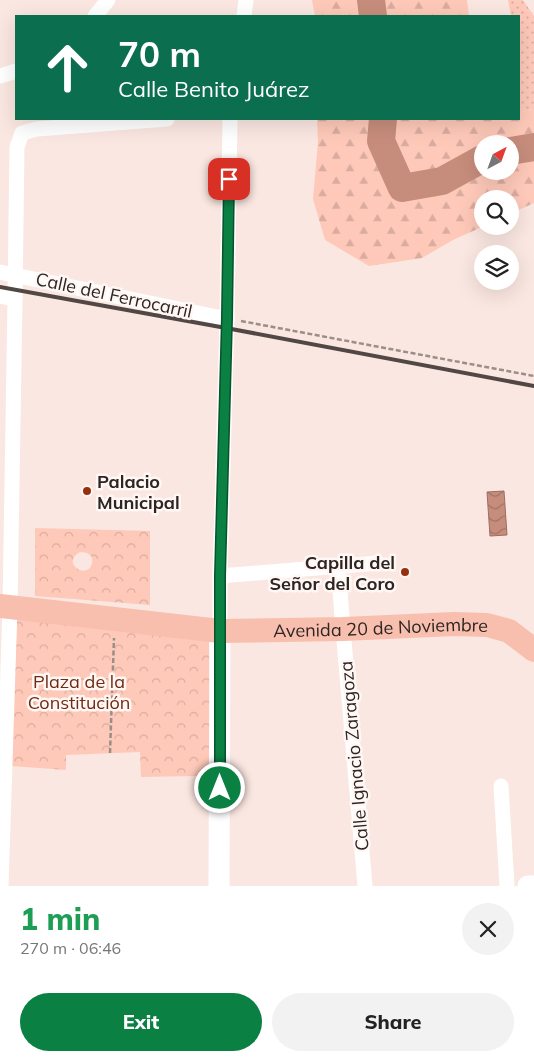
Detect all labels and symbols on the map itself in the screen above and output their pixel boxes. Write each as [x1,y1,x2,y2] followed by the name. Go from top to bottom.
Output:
[474,135,519,180] north arrow
[208,158,250,200] pin
[34,267,194,323] street label: Calle del Ferrocarril
[97,470,180,514] place label: Palacio Municipal
[81,485,93,497] marker: Palacio Municipal
[269,551,395,595] place label: Capilla del Señor del Coro
[399,566,411,578] marker: Capilla del Señor del Coro
[273,612,488,642] street label: Avenida 20 de Noviembre
[334,660,374,852] street label: Calle Ignacio Zaragoza
[28,670,130,714] park label: Plaza de la Constitución
[193,761,245,813] position arrow

